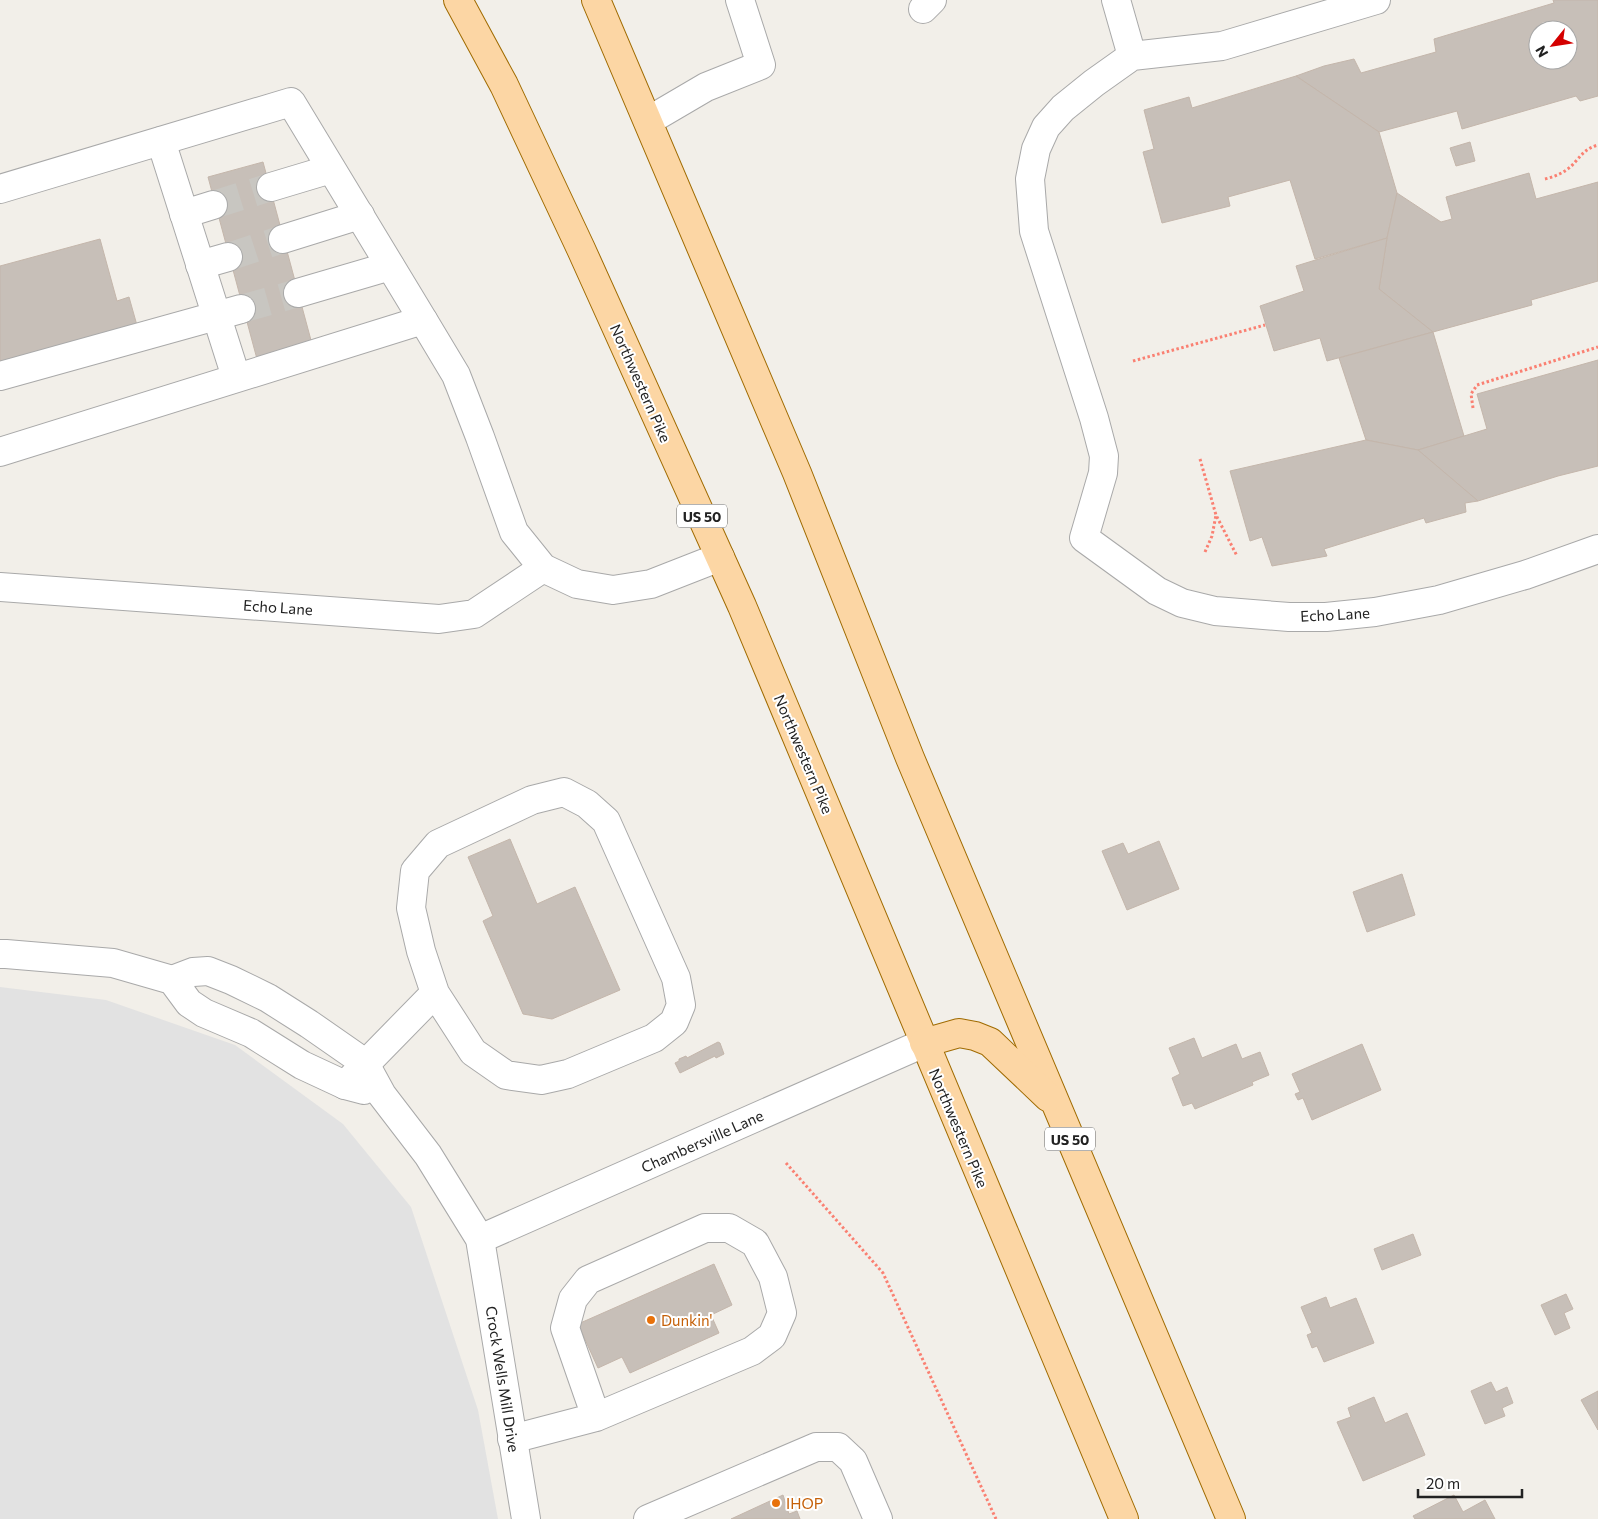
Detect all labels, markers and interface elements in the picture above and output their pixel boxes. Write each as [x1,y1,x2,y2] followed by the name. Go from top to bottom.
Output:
[1528,20,1578,70] north arrow
[1531,43,1551,61] text: N
[607,321,675,445] street label: Northwestern Pike
[677,504,727,528] road number: US 50
[243,596,313,618] street label: Echo Lane
[1300,603,1370,625] street label: Echo Lane
[771,692,837,816] street label: Northwestern Pike
[926,1066,992,1190] street label: Northwestern Pike
[638,1106,766,1176] street label: Chambersville Lane
[1045,1128,1095,1150] road number: US 50
[483,1305,523,1453] street label: Crock Wells Mill Drive
[661,1311,713,1329] place label: Dunkin'
[645,1314,657,1326] marker: Dunkin'
[1418,1466,1522,1498] scale bar
[1426,1474,1460,1492] text: 20 m
[786,1494,823,1512] place label: IHOP
[770,1497,782,1509] marker: IHOP

